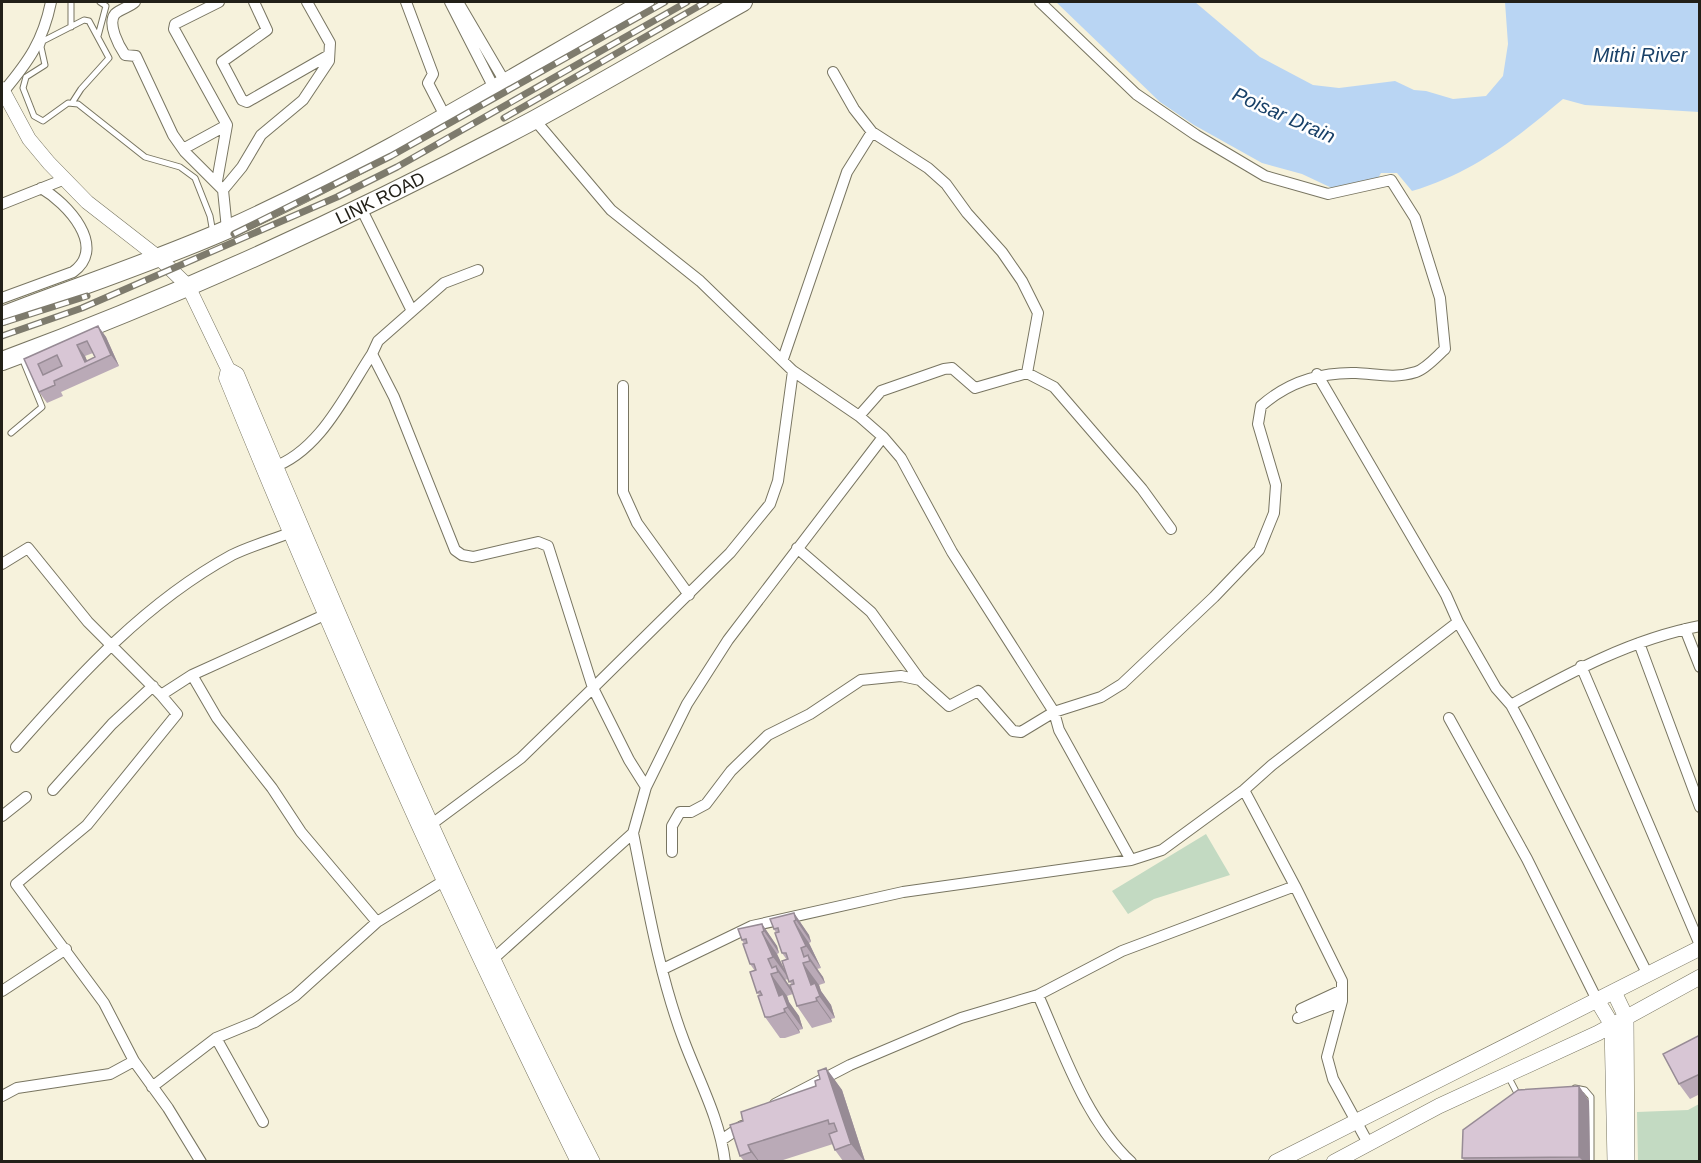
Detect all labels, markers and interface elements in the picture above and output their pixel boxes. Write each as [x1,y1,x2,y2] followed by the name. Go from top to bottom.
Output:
[1593,44,1689,66] water label: Mithi River
[1229,83,1339,147] water label: Poisar Drain
[332,168,428,228] street label: LINK ROAD

